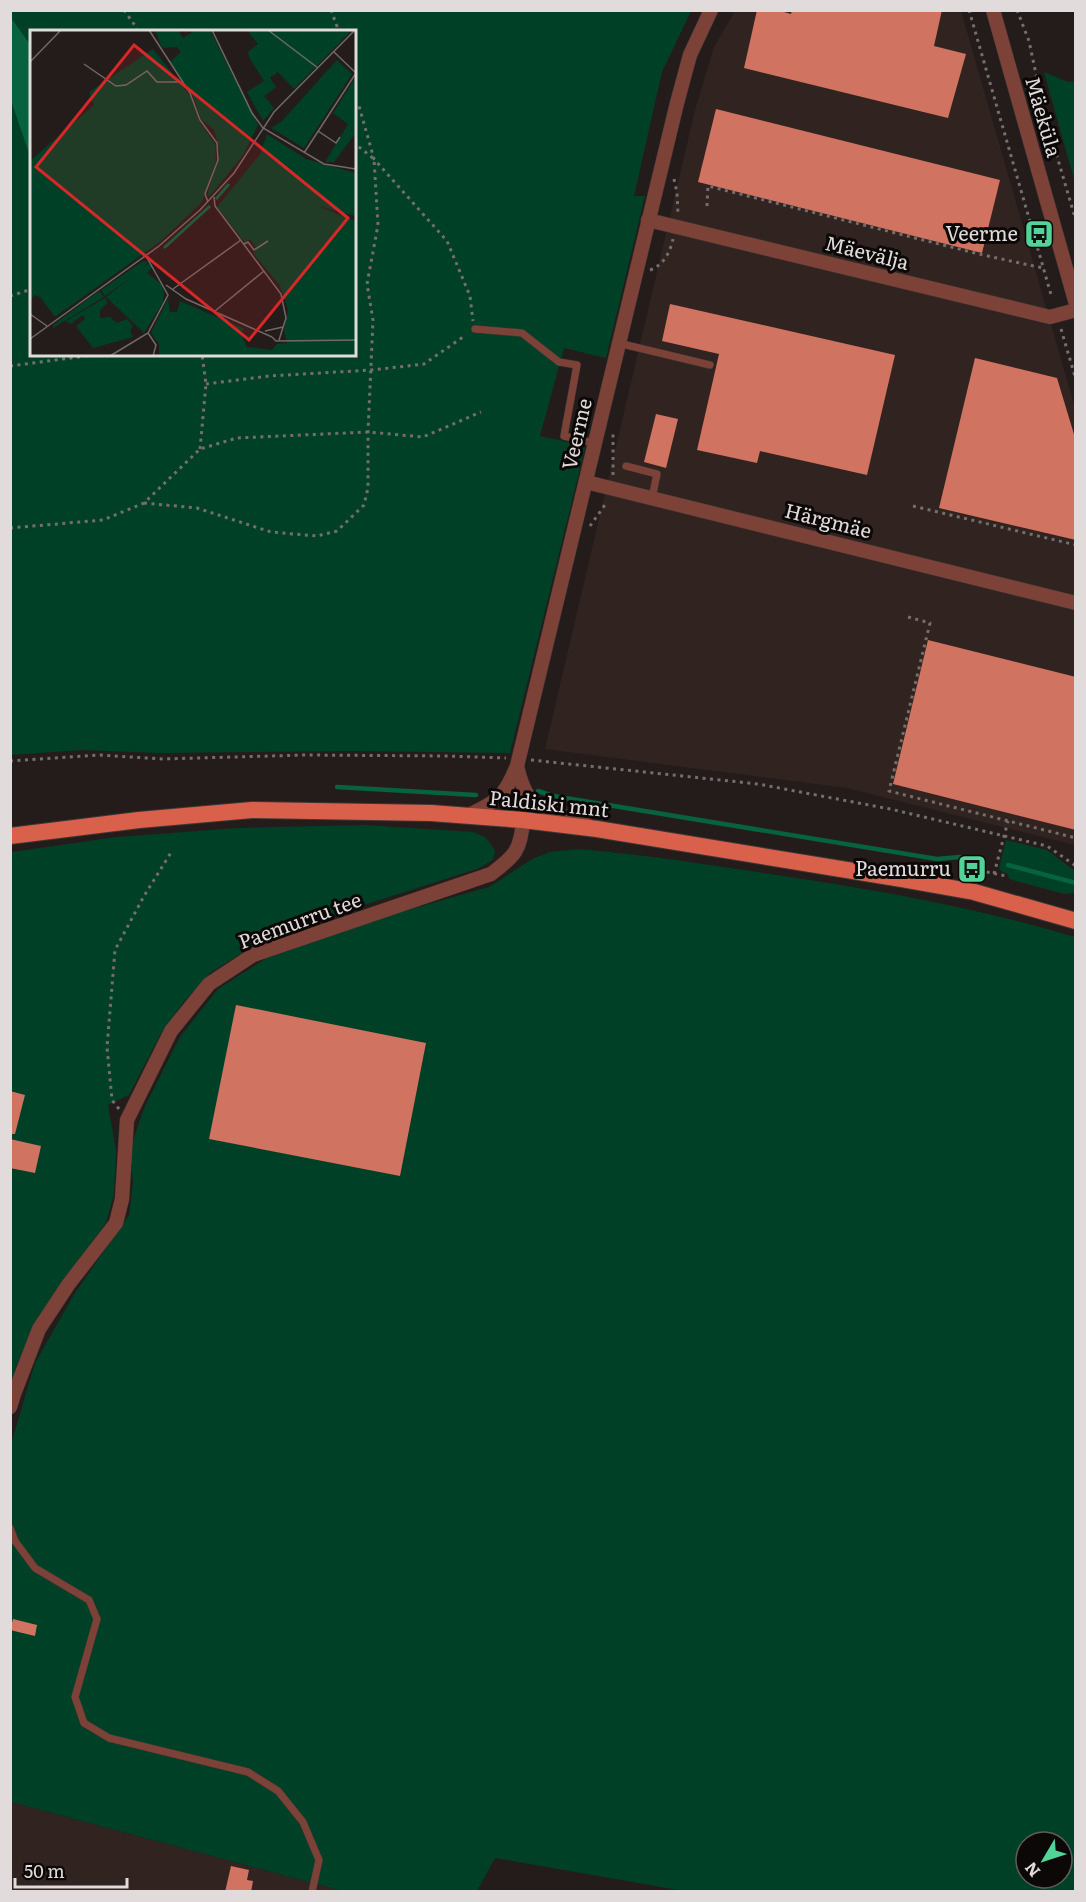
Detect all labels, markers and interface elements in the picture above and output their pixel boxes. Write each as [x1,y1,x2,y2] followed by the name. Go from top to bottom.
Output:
[30,30,356,356] inset map
[1019,73,1071,160] street label: Mäeküla
[946,217,1018,247] place label: Veerme
[1023,218,1055,250] bus stop icon: Veerme
[822,226,913,276] street label: Mäevälja
[552,395,598,472] street label: Veerme
[782,494,875,544] street label: Härgmäe
[488,781,610,823] street label: Paldiski mnt
[855,852,951,882] place label: Paemurru
[956,853,988,885] bus stop icon: Paemurru
[234,883,365,955] street label: Paemurru tee
[1014,1830,1074,1890] north arrow
[15,1851,128,1889] scale bar
[24,1857,65,1884] text: 50 m
[1018,1857,1045,1883] text: N

